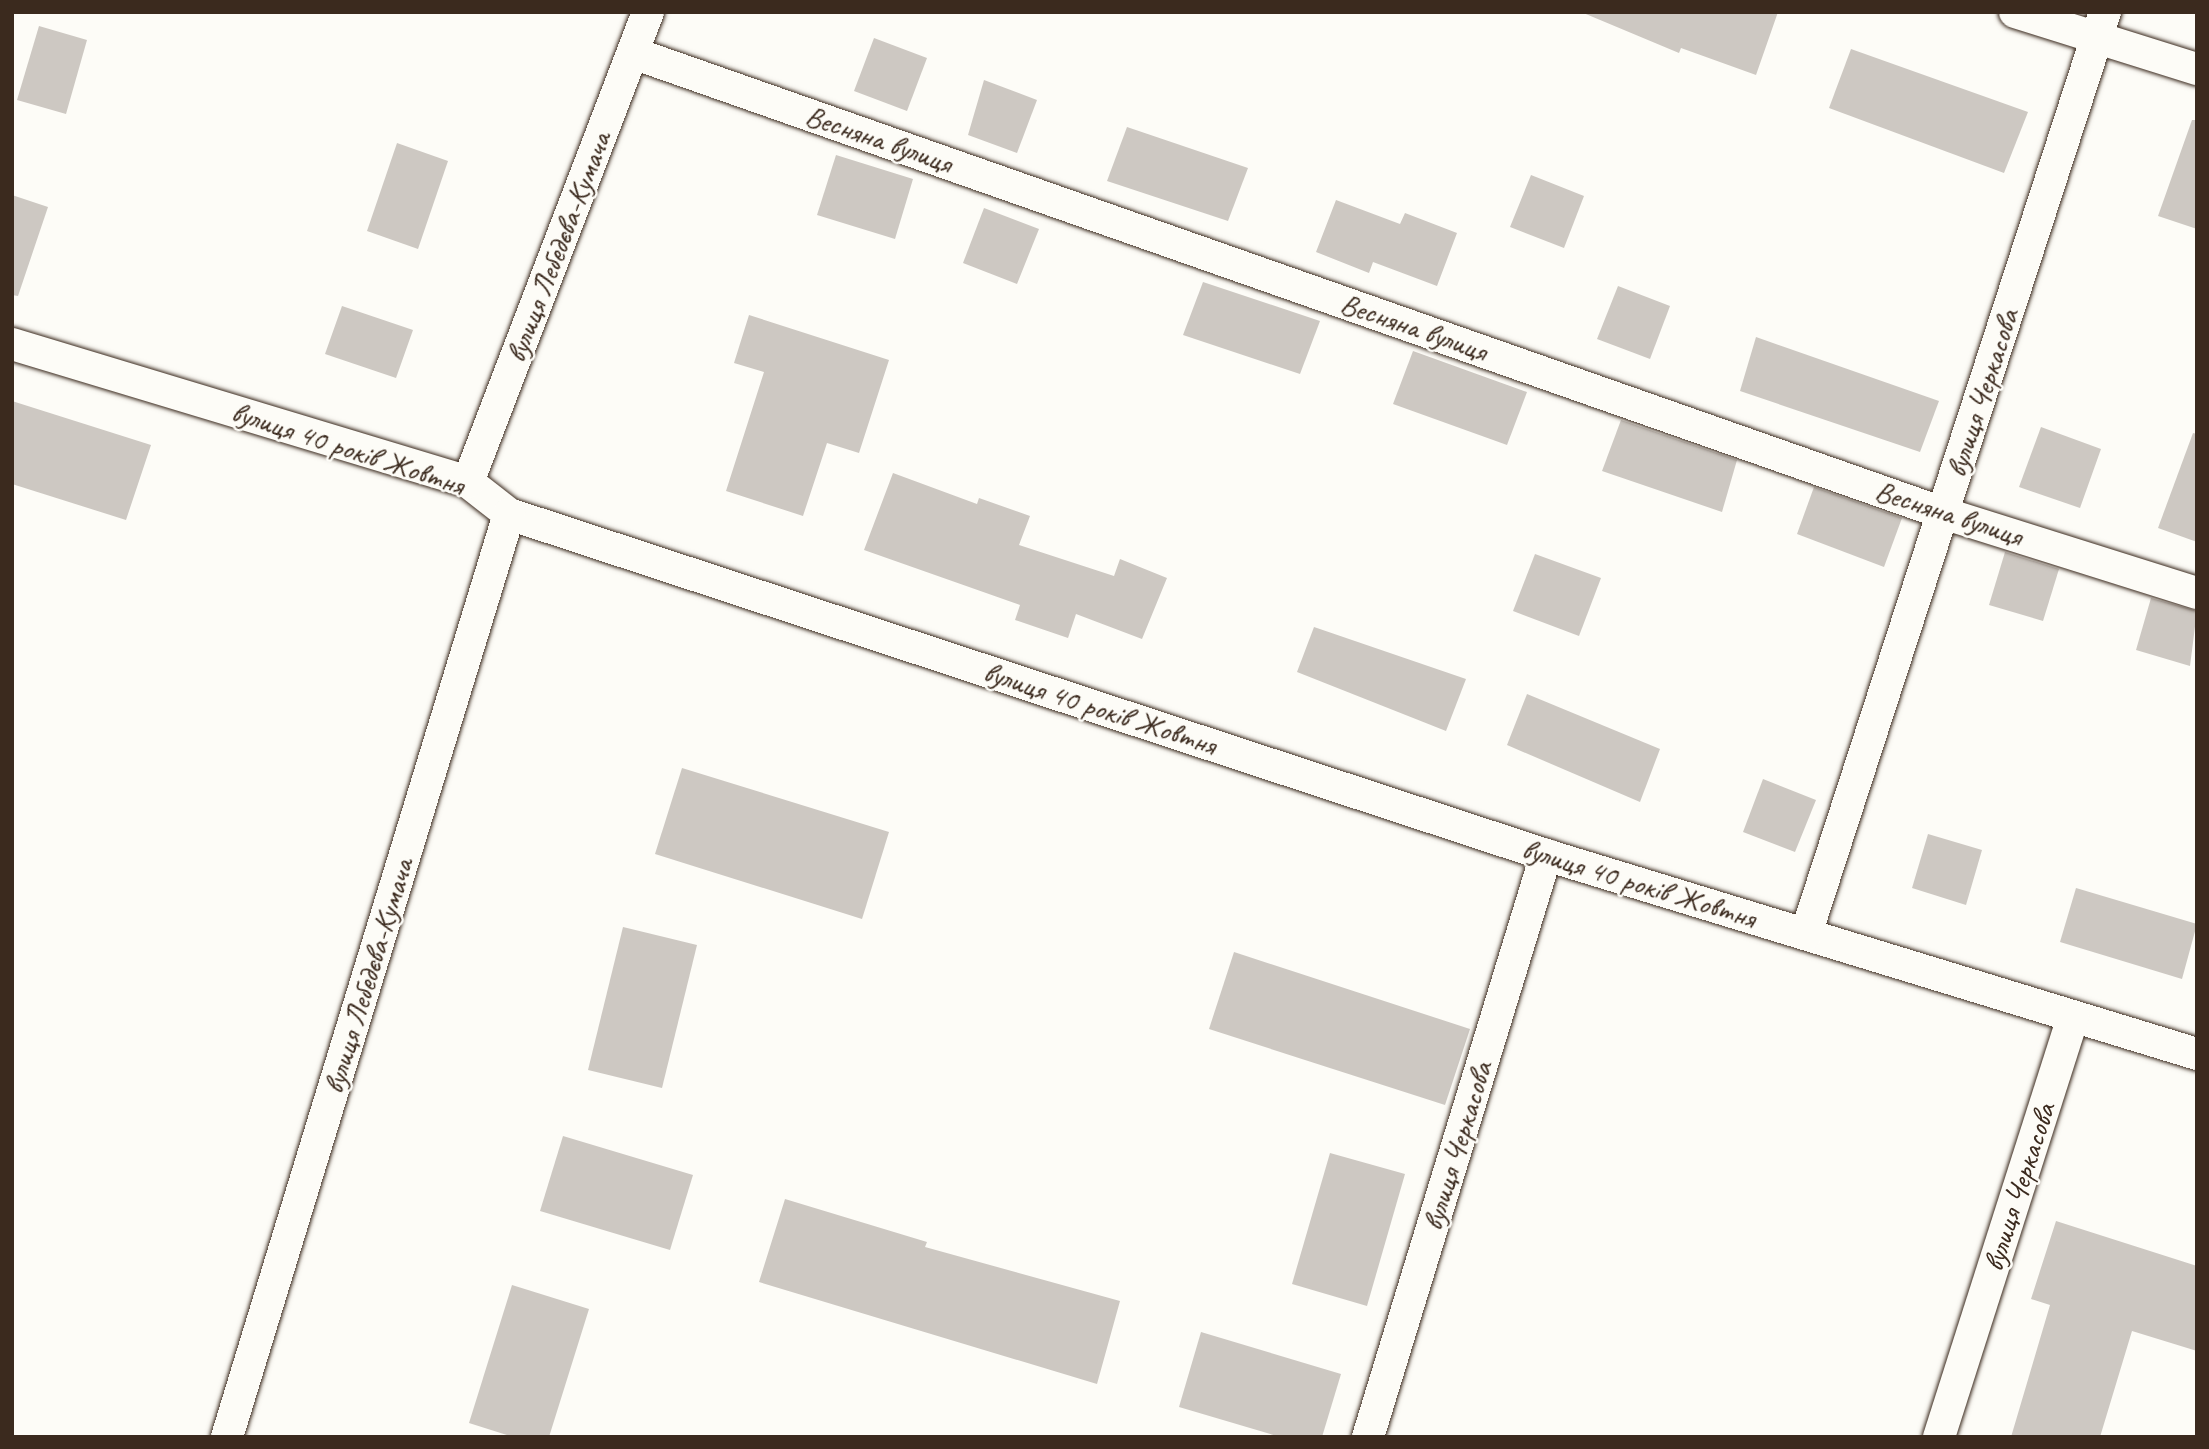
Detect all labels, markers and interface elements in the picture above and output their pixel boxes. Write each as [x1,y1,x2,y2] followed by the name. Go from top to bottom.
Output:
[801,97,957,181] street label: Весняна вулиця
[497,127,619,367] street label: вулиця Лебедєва-Кумача
[1336,285,1492,369] street label: Весняна вулиця
[1938,304,2026,482] street label: вулиця Черкасова
[226,393,470,503] street label: вулиця 40 років Жовтня
[1871,472,2027,554] street label: Весняна вулиця
[978,653,1222,763] street label: вулиця 40 років Жовтня
[1517,830,1761,936] street label: вулиця 40 років Жовтня
[315,854,421,1098] street label: вулиця Лебедєва-Кумача
[1414,1057,1500,1235] street label: вулиця Черкасова
[1975,1098,2063,1276] street label: вулиця Черкасова

